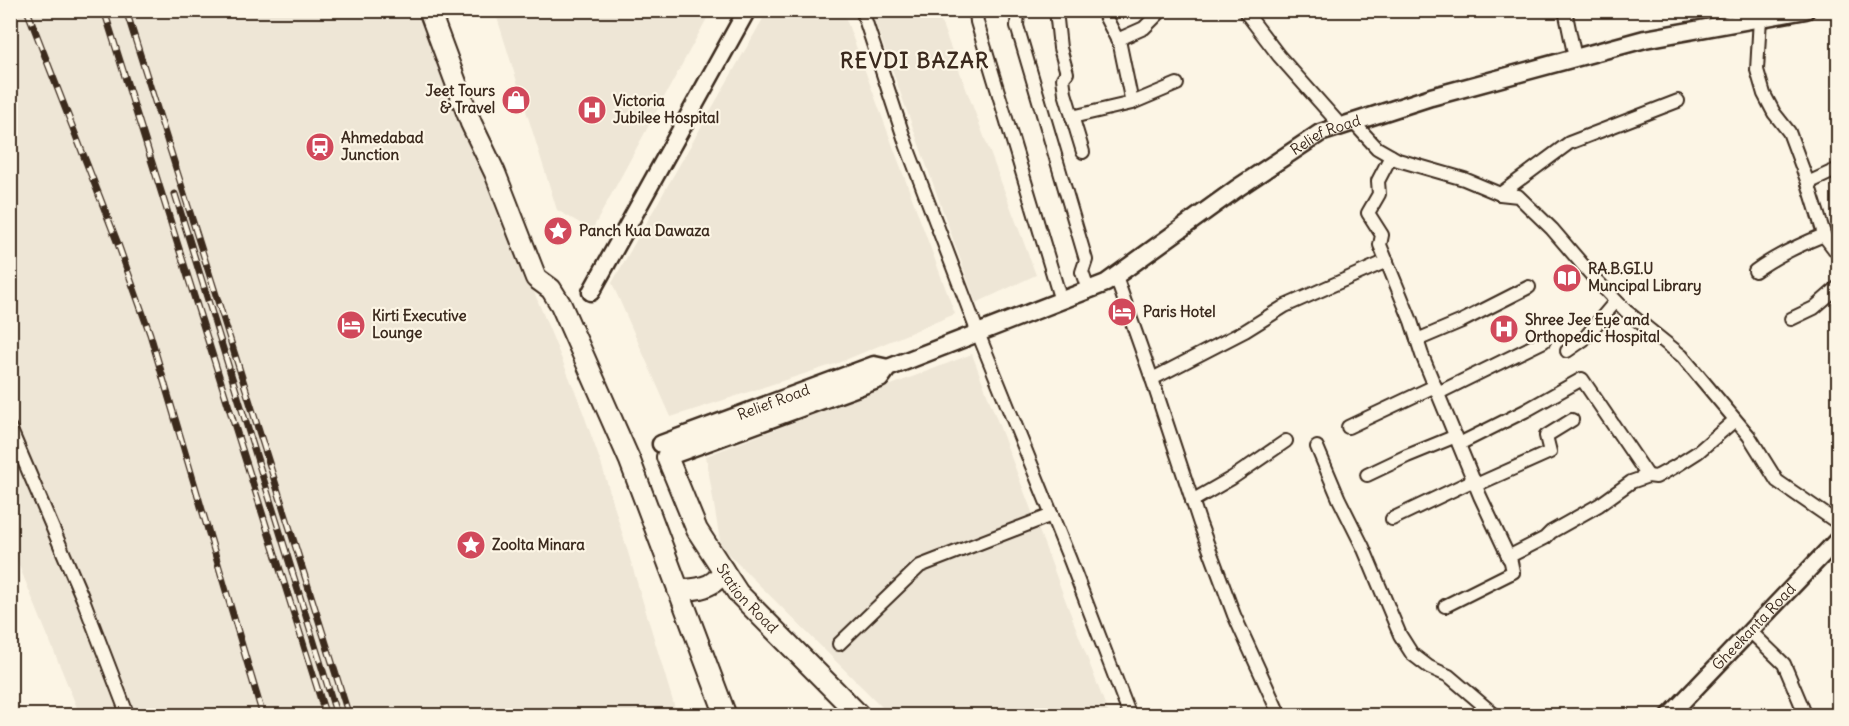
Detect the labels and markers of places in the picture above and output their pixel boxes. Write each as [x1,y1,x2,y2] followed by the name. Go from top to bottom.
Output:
[426,81,495,117] place label: Jeet Tours & Travel
[500,84,532,116] shop icon: Jeet Tours & Travel
[613,91,719,128] place label: Victoria Jubilee Hospital
[576,94,608,126] hospital icon: Victoria Jubilee Hospital
[341,128,424,164] place label: Ahmedabad Junction
[304,131,336,163] station icon: Ahmedabad Junction
[542,215,574,247] place icon: Panch Kua Dawaza
[579,221,710,240] place label: Panch Kua Dawaza
[1588,259,1702,296] place label: RA.B.GI.U Muncipal Library
[1551,262,1583,294] library icon: RA.B.GI.U Muncipal Library
[1106,296,1138,328] hotel icon: Paris Hotel
[1143,302,1216,321] place label: Paris Hotel
[372,306,467,343] place label: Kirti Executive Lounge
[335,309,367,341] hotel icon: Kirti Executive Lounge
[1525,310,1660,347] place label: Shree Jee Eye and Orthopedic Hospital
[1488,313,1520,345] hospital icon: Shree Jee Eye and Orthopedic Hospital
[455,529,487,561] place icon: Zoolta Minara
[492,535,585,554] place label: Zoolta Minara

